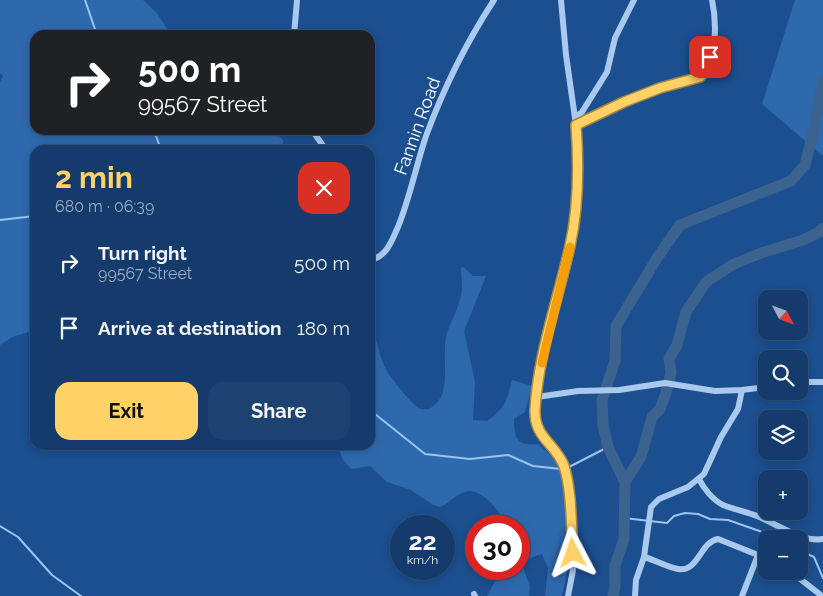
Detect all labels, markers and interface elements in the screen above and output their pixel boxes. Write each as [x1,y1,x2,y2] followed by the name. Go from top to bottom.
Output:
[689,36,731,78] pin
[696,43,724,71] icon: arrive
[138,49,241,90] text: 500 m
[55,50,120,115] icon: right
[390,74,444,178] street label: Fannin Road
[138,91,267,117] text: 99567 Street
[55,160,133,195] text: 2 min
[298,162,350,214] button: close
[55,197,154,216] text: 680 m · 06:39
[98,242,187,264] text: Turn right
[55,249,83,277] icon: right
[294,252,350,274] text: 500 m
[98,264,192,283] text: 99567 Street
[758,290,808,340] north arrow
[758,290,808,580] map controls
[55,314,83,342] icon: arrive
[98,317,282,339] text: Arrive at destination
[297,317,350,339] text: 180 m
[758,350,808,400] button: search
[55,382,198,440] button: Exit
[208,382,350,440] button: Share
[758,410,808,460] button: layers
[758,470,808,520] button: +
[465,515,530,580] speed limit sign: 30
[408,526,437,556] text: 22
[546,526,598,578] position arrow
[758,530,808,580] button: −
[407,553,438,567] text: km/h

